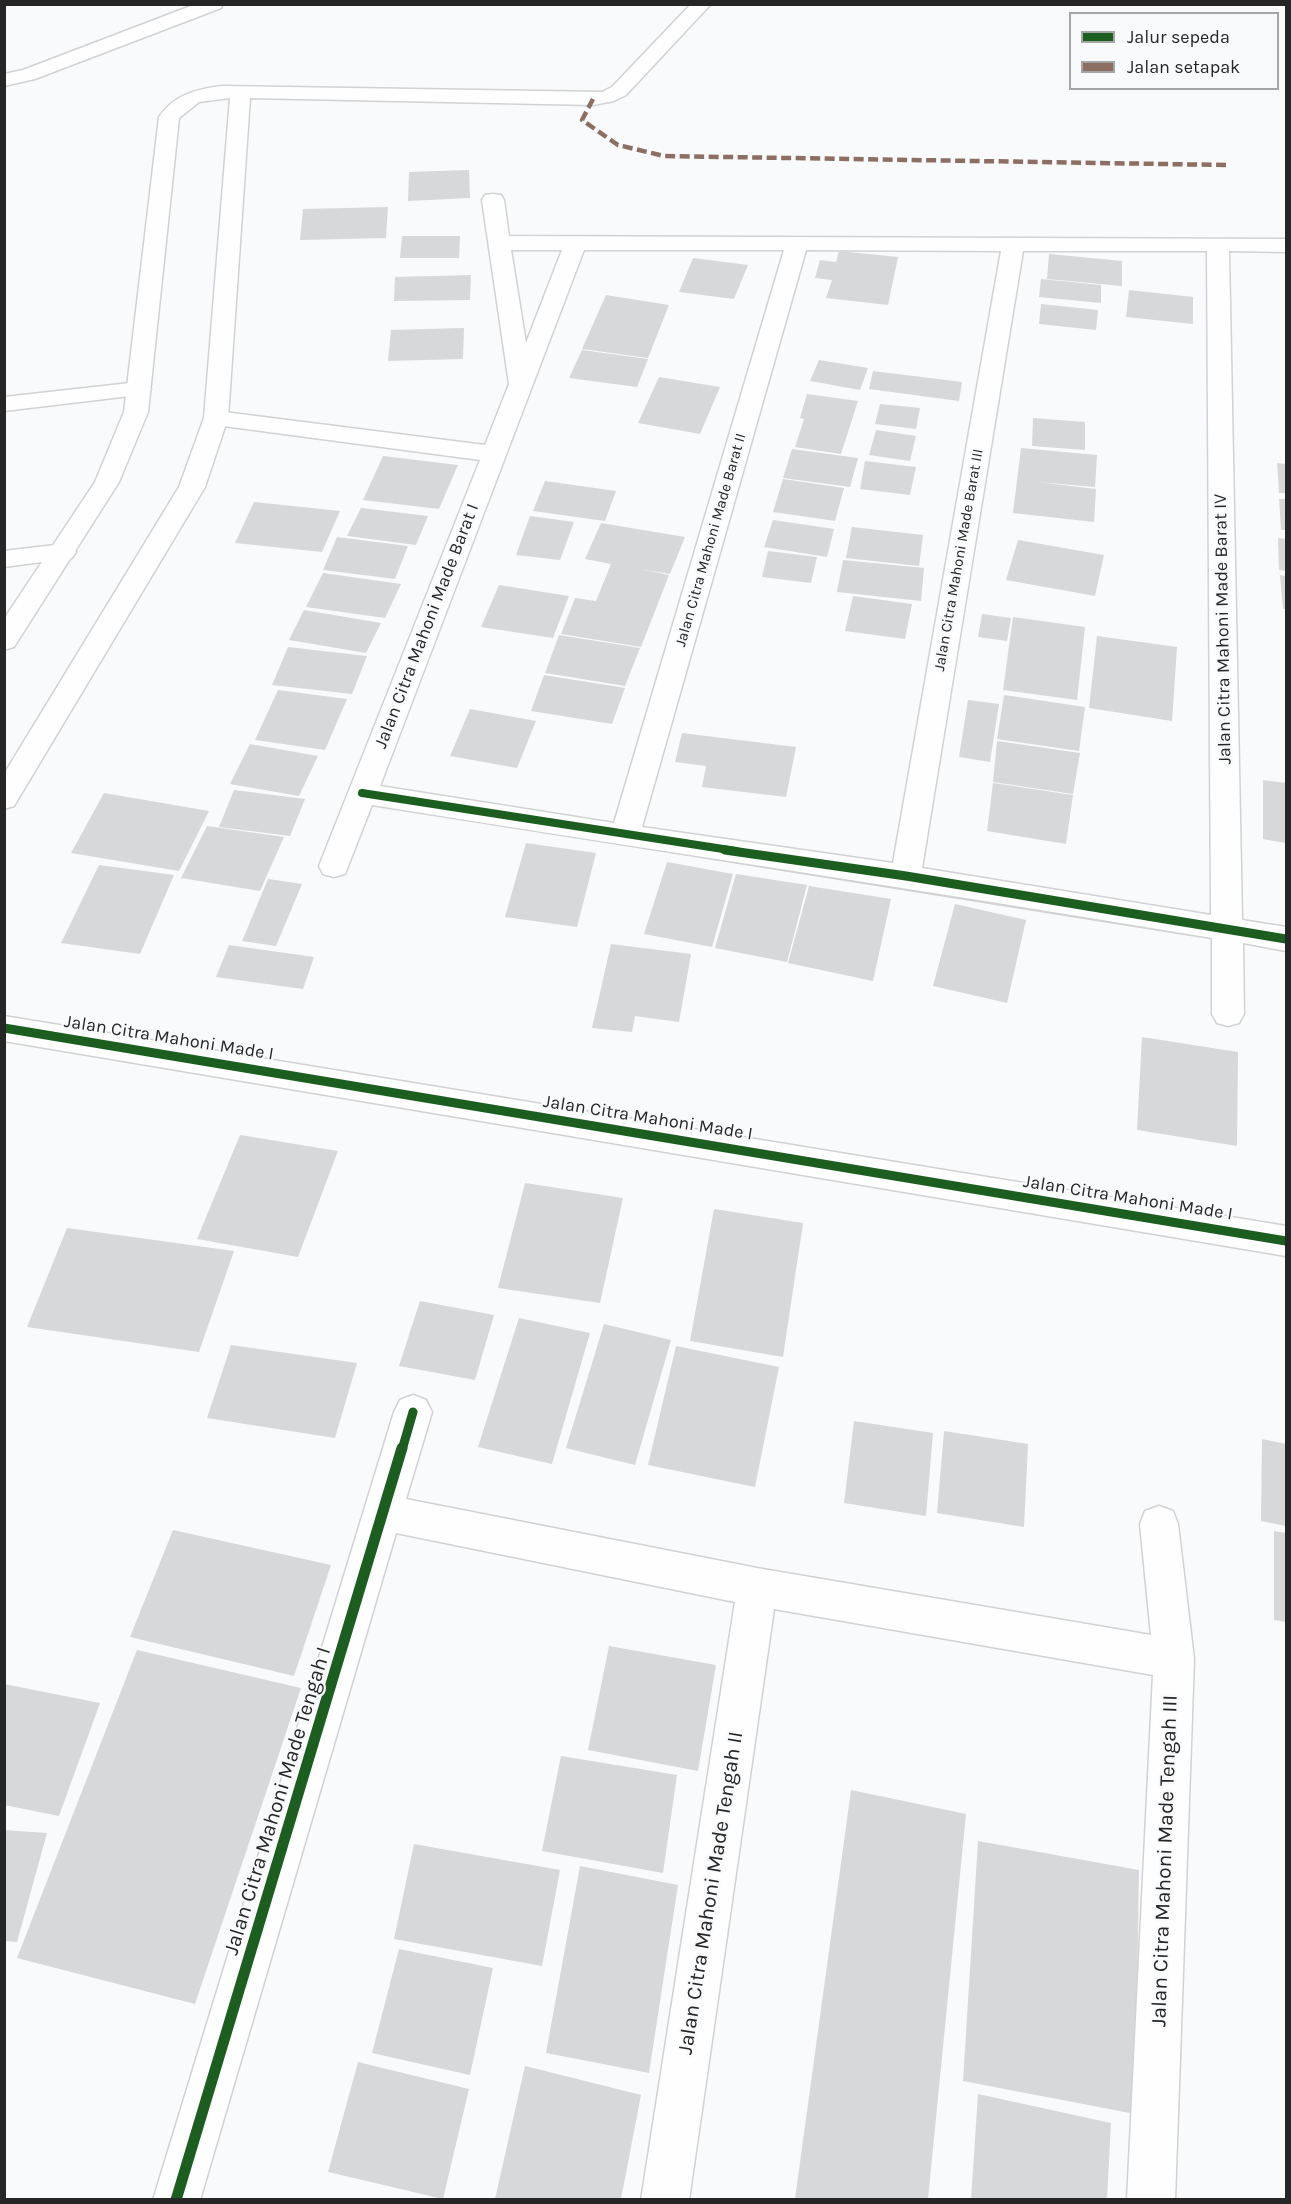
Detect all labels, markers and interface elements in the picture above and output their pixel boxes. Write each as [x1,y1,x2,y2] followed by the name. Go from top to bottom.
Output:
[1069,12,1279,90] legend
[1127,26,1230,48] text: Jalur sepeda
[1127,56,1240,78] text: Jalan setapak
[672,431,750,649] street label: Jalan Citra Mahoni Made Barat II
[931,447,987,673] street label: Jalan Citra Mahoni Made Barat III
[1210,494,1236,764] street label: Jalan Citra Mahoni Made Barat IV
[370,501,484,751] street label: Jalan Citra Mahoni Made Barat I
[63,1011,275,1065] street label: Jalan Citra Mahoni Made I
[542,1091,754,1145] street label: Jalan Citra Mahoni Made I
[1022,1171,1234,1225] street label: Jalan Citra Mahoni Made I
[219,1644,337,1958] street label: Jalan Citra Mahoni Made Tengah I
[1147,1694,1183,2028] street label: Jalan Citra Mahoni Made Tengah III
[673,1730,749,2056] street label: Jalan Citra Mahoni Made Tengah II

